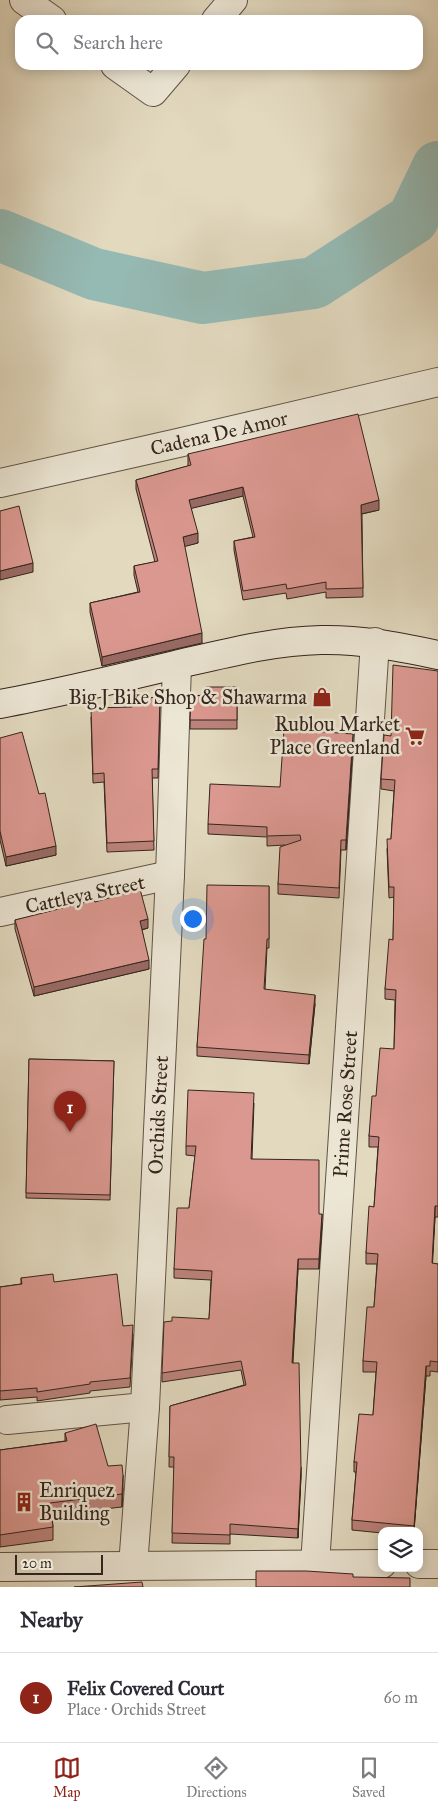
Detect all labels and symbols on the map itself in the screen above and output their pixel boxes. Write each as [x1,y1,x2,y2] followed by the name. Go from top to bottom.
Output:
[148,405,291,460] street label: Cadena De Amor
[68,685,308,710] place label: Big J Bike Shop & Shawarma
[311,686,333,708] shop icon: Big J Bike Shop & Shawarma
[269,712,400,759] place label: Rublou Market Place Greenland
[404,725,426,747] supermarket icon: Rublou Market Place Greenland
[23,870,147,918] street label: Cattleya Street
[180,906,206,932] your location
[328,1030,362,1178] street label: Prime Rose Street
[143,1055,173,1175] street label: Orchids Street
[54,1091,86,1132] pin: 1
[39,1478,115,1526] place label: Enriquez Building
[13,1491,35,1513] building icon: Enriquez Building
[15,1552,102,1575] scale bar

